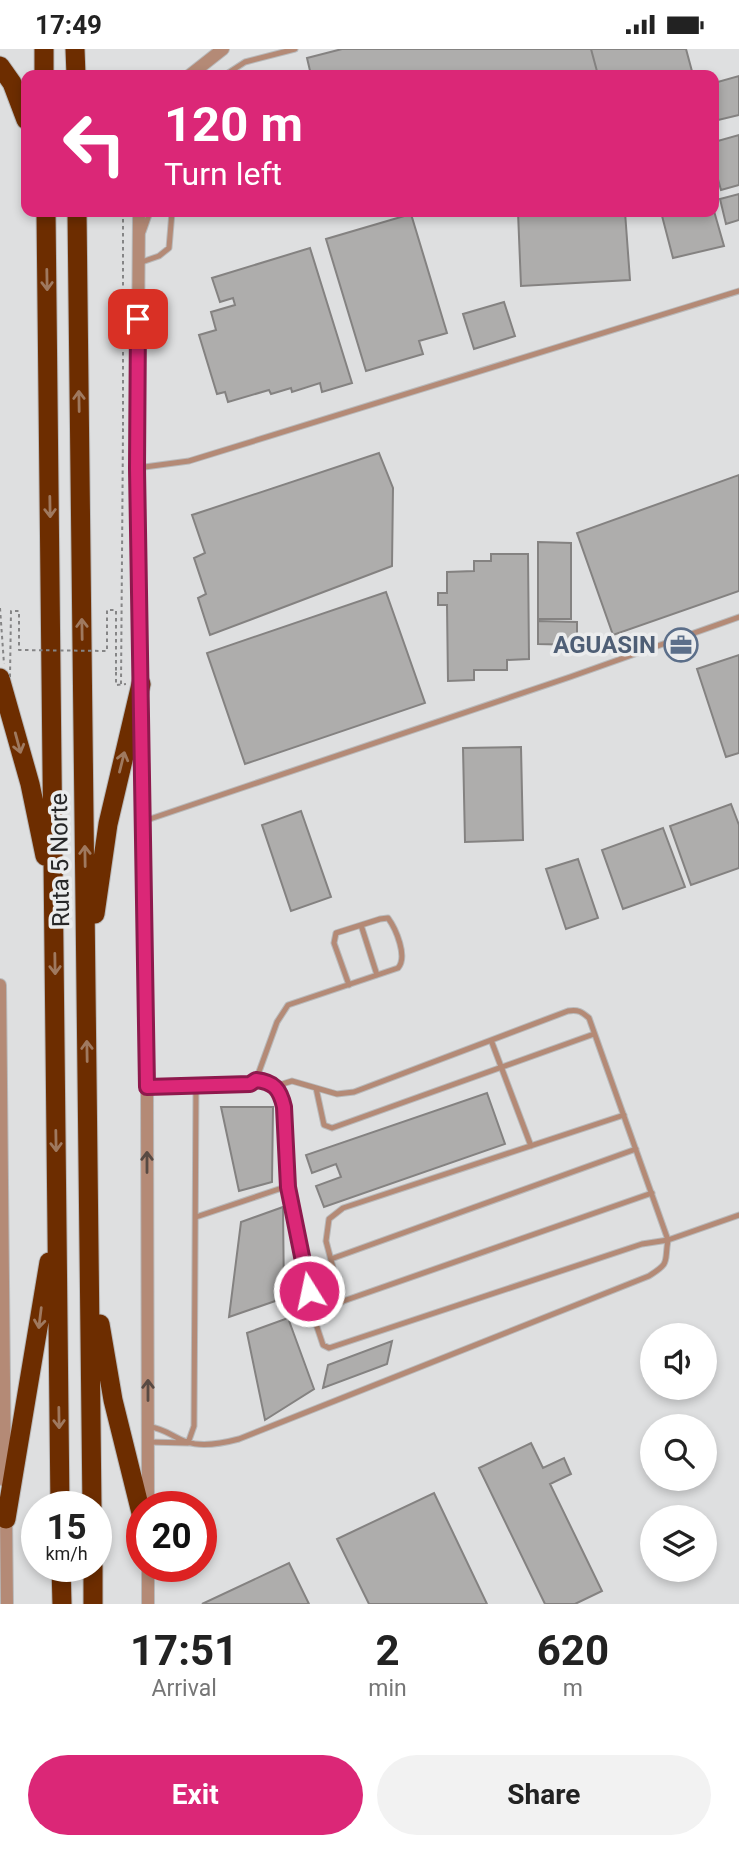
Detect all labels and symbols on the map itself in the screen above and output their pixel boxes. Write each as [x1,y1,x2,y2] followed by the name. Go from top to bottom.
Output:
[40,268,54,291] one-way arrow
[108,289,168,349] pin
[72,390,86,413] one-way arrow
[43,496,56,519] one-way arrow
[75,618,89,641] one-way arrow
[662,626,700,664] office icon: AGUASIN
[553,631,656,659] place label: AGUASIN
[13,732,26,754] one-way arrow
[116,751,129,773] one-way arrow
[45,793,75,927] street label: Ruta 5 Norte
[78,845,92,868] one-way arrow
[48,953,62,976] one-way arrow
[80,1040,94,1063] one-way arrow
[49,1129,63,1152] one-way arrow
[140,1151,154,1174] one-way arrow
[272,1254,346,1328] position arrow
[33,1306,46,1329] one-way arrow
[141,1378,155,1401] one-way arrow
[52,1406,66,1429] one-way arrow
[126,1491,217,1582] speed limit sign: 20

